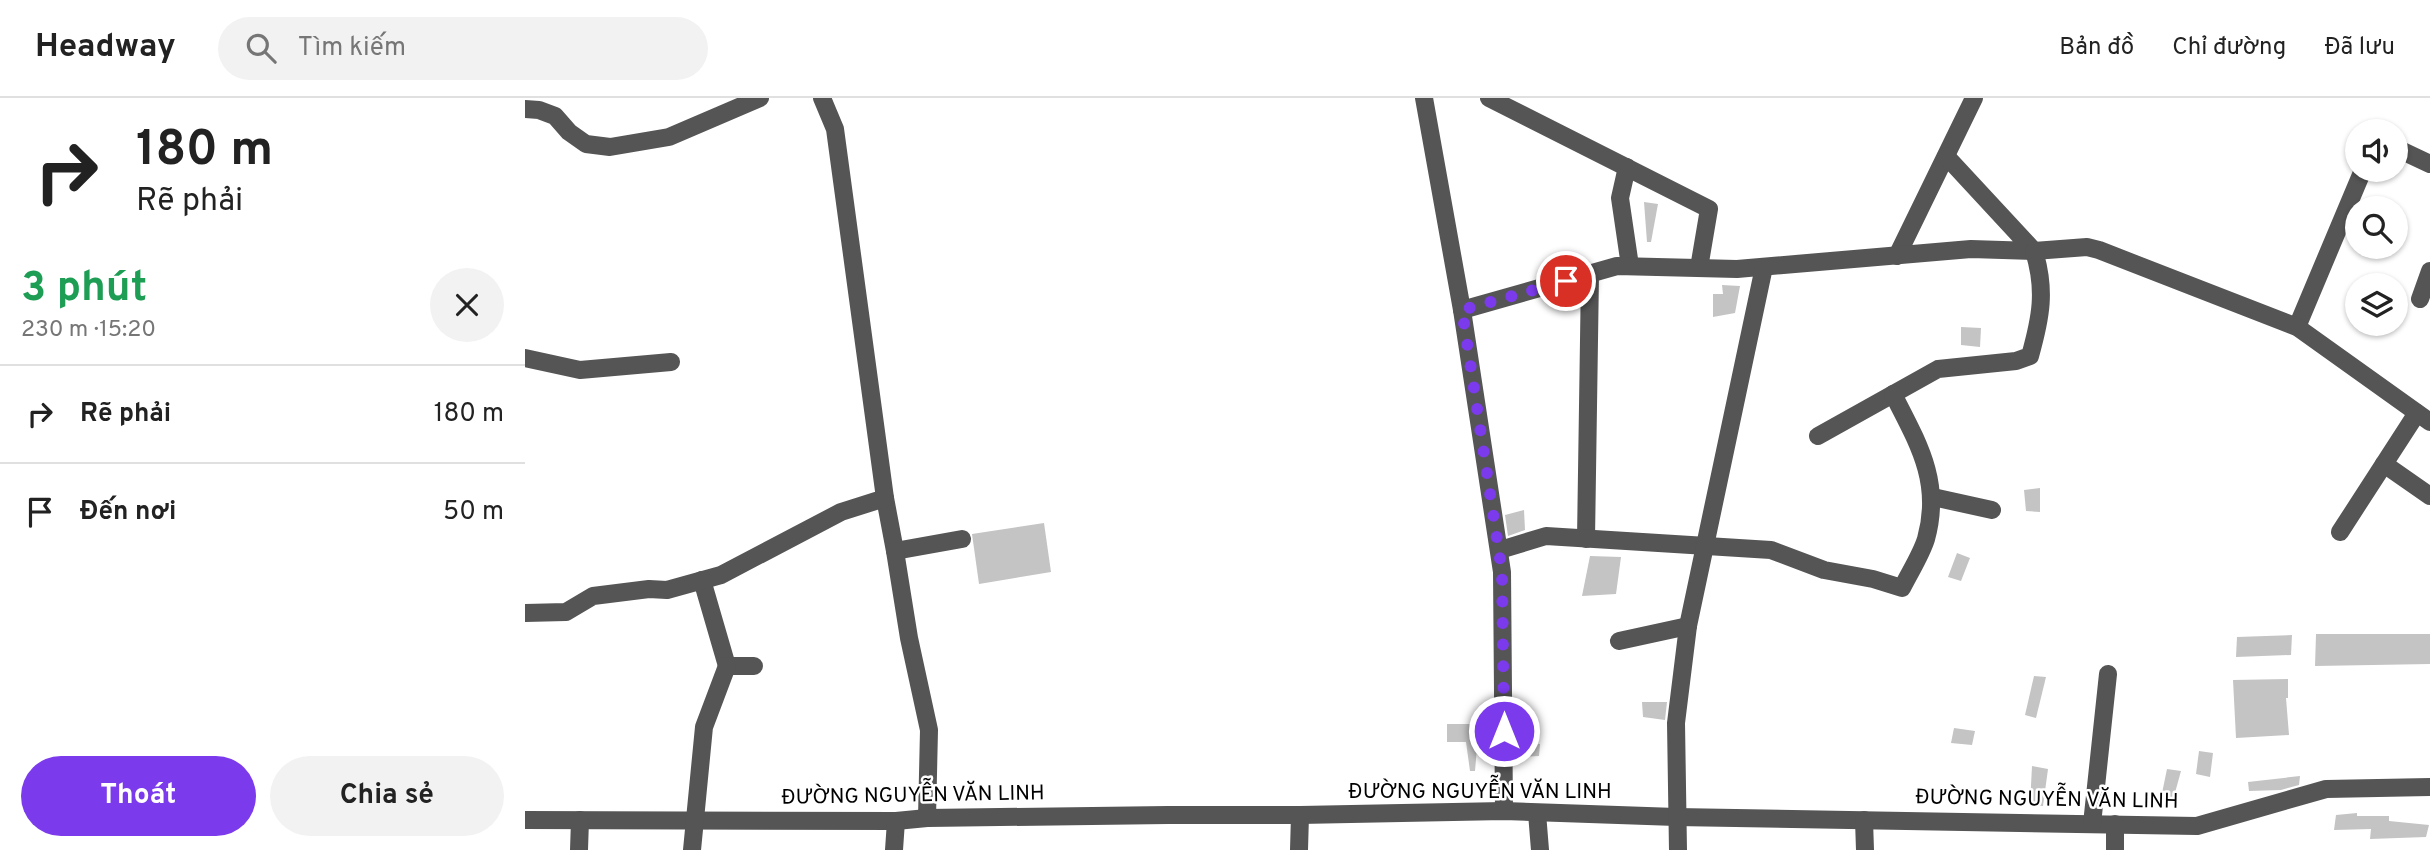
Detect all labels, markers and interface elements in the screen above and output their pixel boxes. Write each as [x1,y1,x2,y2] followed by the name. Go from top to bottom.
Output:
[218,17,708,80] search box
[35,27,176,69] text: Headway
[242,29,280,67] icon: search
[298,32,406,65] text: Tìm kiếm
[2059,33,2134,63] text: Bản đồ
[2172,33,2286,63] text: Chỉ đường
[2324,33,2395,63] text: Đã lưu
[2345,119,2408,336] map controls
[2345,119,2408,182] button: sound
[136,121,273,183] text: 180 m
[21,126,112,217] icon: right
[136,182,243,222] text: Rẽ phải
[2345,196,2408,259] button: search
[1536,251,1596,311] pin
[1547,262,1585,300] icon: arrive
[21,263,147,316] text: 3 phút
[430,268,504,342] button: close
[2345,273,2408,336] button: layers
[21,316,156,345] text: 230 m · 15:20
[21,395,59,433] icon: right
[80,398,171,431] text: Rẽ phải
[434,398,504,431] text: 180 m
[21,493,59,531] icon: arrive
[80,496,176,529] text: Đến nơi
[443,496,504,529] text: 50 m
[1467,694,1541,768] position arrow
[21,756,256,836] button: Thoát
[270,756,504,836] button: Chia sẻ
[1348,774,1612,806] street label: ĐƯỜNG NGUYỄN VĂN LINH
[781,775,1045,812] street label: ĐƯỜNG NGUYỄN VĂN LINH
[1915,779,2179,816] street label: ĐƯỜNG NGUYỄN VĂN LINH

